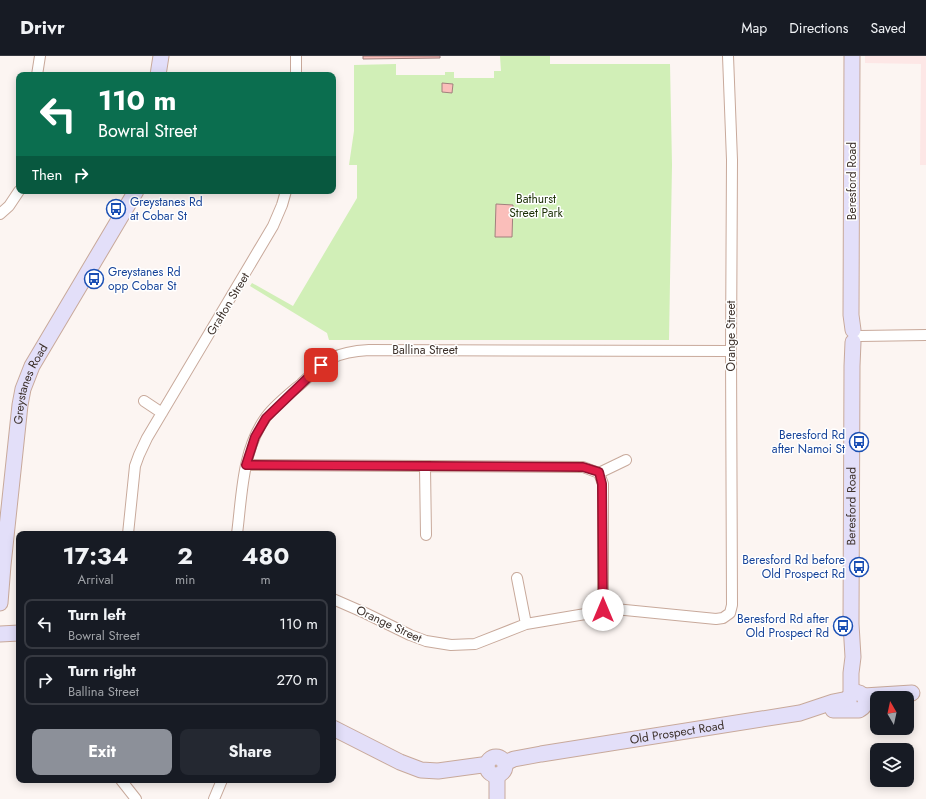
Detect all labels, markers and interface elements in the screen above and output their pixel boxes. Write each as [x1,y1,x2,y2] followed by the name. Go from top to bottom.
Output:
[20,14,65,41] text: Drivr
[741,18,767,38] text: Map
[789,18,849,38] text: Directions
[871,18,906,38] text: Saved
[98,80,176,121] text: 110 m
[32,88,84,140] icon: left
[98,118,197,144] text: Bowral Street
[843,142,861,220] street label: Beresford Road
[32,164,62,186] text: Then
[70,164,92,186] icon: right
[509,190,564,222] park label: Bathurst Street Park
[130,193,202,225] place label: Greystanes Rd at Cobar St
[105,198,127,220] bus stop icon: Greystanes Rd at Cobar St
[108,263,180,295] place label: Greystanes Rd opp Cobar St
[83,268,105,290] bus stop icon: Greystanes Rd opp Cobar St
[202,269,254,339] street label: Grafton Street
[722,300,740,371] street label: Orange Street
[9,340,52,425] street label: Greystanes Road
[392,341,458,359] street label: Ballina Street
[304,348,338,382] pin
[310,354,332,376] icon: arrive
[772,426,845,458] place label: Beresford Rd after Namoi St
[848,431,870,453] bus stop icon: Beresford Rd after Namoi St
[842,467,861,545] street label: Beresford Road
[62,538,129,573] text: 17:34
[177,538,193,573] text: 2
[242,538,290,573] text: 480
[742,551,845,583] place label: Beresford Rd before Old Prospect Rd
[848,556,870,578] bus stop icon: Beresford Rd before Old Prospect Rd
[78,570,113,589] text: Arrival
[175,570,195,589] text: min
[261,570,271,589] text: m
[582,589,624,631] position arrow
[353,601,425,647] street label: Orange Street
[68,604,126,626] text: Turn left
[737,610,830,642] place label: Beresford Rd after Old Prospect Rd
[34,613,56,635] icon: left
[279,613,318,635] text: 110 m
[832,615,854,637] bus stop icon: Beresford Rd after Old Prospect Rd
[68,626,140,645] text: Bowral Street
[68,660,136,682] text: Turn right
[34,669,56,691] icon: right
[276,669,318,691] text: 270 m
[68,682,139,701] text: Ballina Street
[870,691,914,735] north arrow
[870,691,914,787] map controls
[628,716,726,749] street label: Old Prospect Road
[32,729,172,775] button: Exit
[180,729,320,775] button: Share
[870,743,914,787] button: layers

